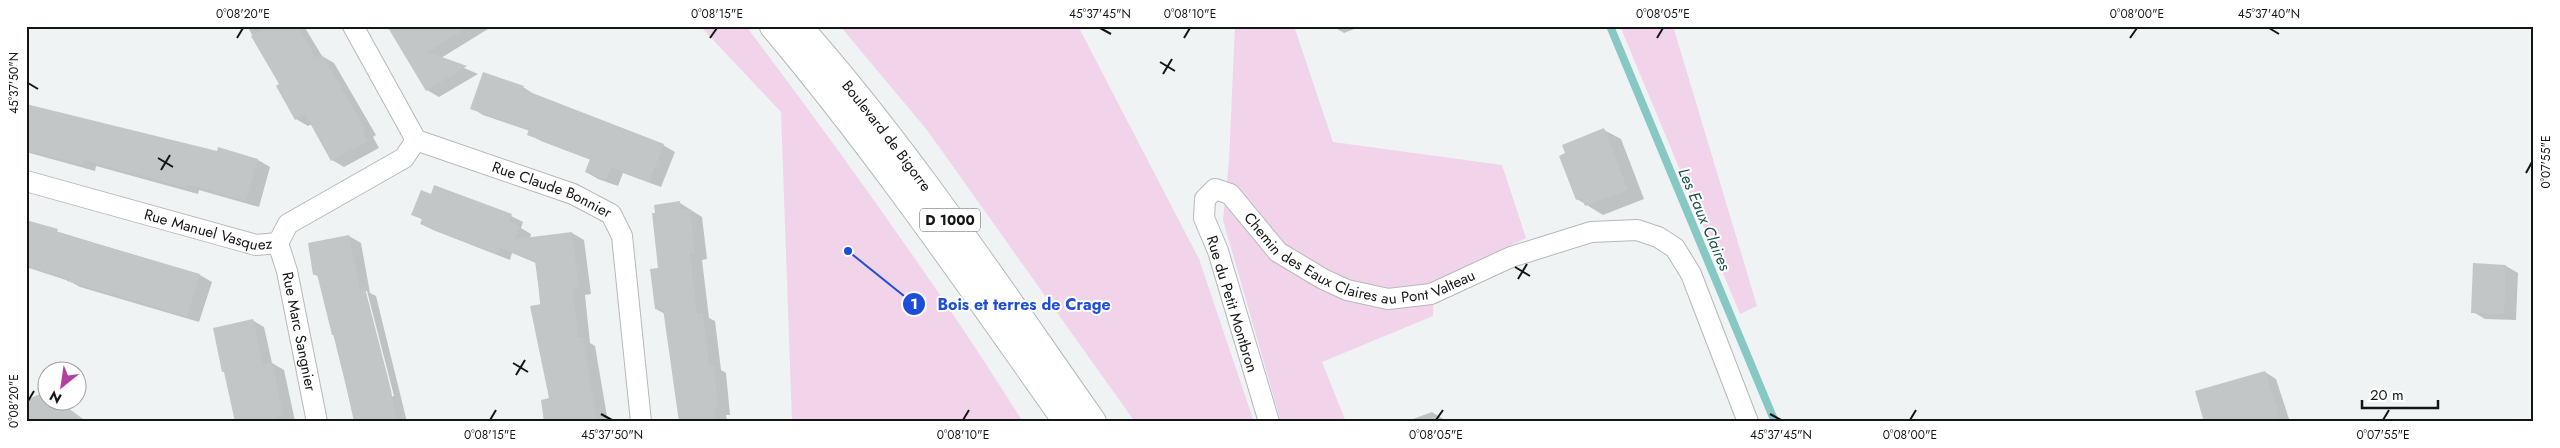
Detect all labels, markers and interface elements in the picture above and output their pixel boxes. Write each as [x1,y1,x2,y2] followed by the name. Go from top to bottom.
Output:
[216,5,270,23] text: 0°08'20"E
[691,5,743,23] text: 0°08'15"E
[1069,5,1131,23] text: 45°37'45"N
[1164,5,1216,23] text: 0°08'10"E
[1636,5,1690,23] text: 0°08'05"E
[2110,5,2164,23] text: 0°08'00"E
[2238,5,2300,23] text: 45°37'40"N
[5,52,23,114] text: 45°37'50"N
[837,76,937,196] street label: Boulevard de Bigorre
[2537,135,2555,189] text: 0°07'55"E
[489,156,616,224] street label: Rue Claude Bonnier
[1673,164,1737,275] water label: Les Eaux Claires
[142,203,273,256] street label: Rue Manuel Vasquez
[1238,207,1479,310] street label: Chemin des Eaux Claires au Pont Valteau
[920,208,980,232] road number: D 1000
[1201,233,1263,375] street label: Rue du Petit Montbron
[276,270,322,394] street label: Rue Marc Sangnier
[902,289,1120,320] callout: Bois et terres de Crage
[910,293,918,315] text: 1
[937,293,1111,316] text: Bois et terres de Crage
[38,360,88,410] north arrow
[5,374,23,428] text: 0°08'20"E
[2362,378,2439,410] scale bar
[2370,384,2404,406] text: 20 m
[46,386,65,409] text: N
[464,426,516,444] text: 0°08'15"E
[581,426,643,444] text: 45°37'50"N
[937,426,989,444] text: 0°08'10"E
[1409,426,1463,444] text: 0°08'05"E
[1750,426,1812,444] text: 45°37'45"N
[1883,426,1937,444] text: 0°08'00"E
[2356,426,2410,444] text: 0°07'55"E

